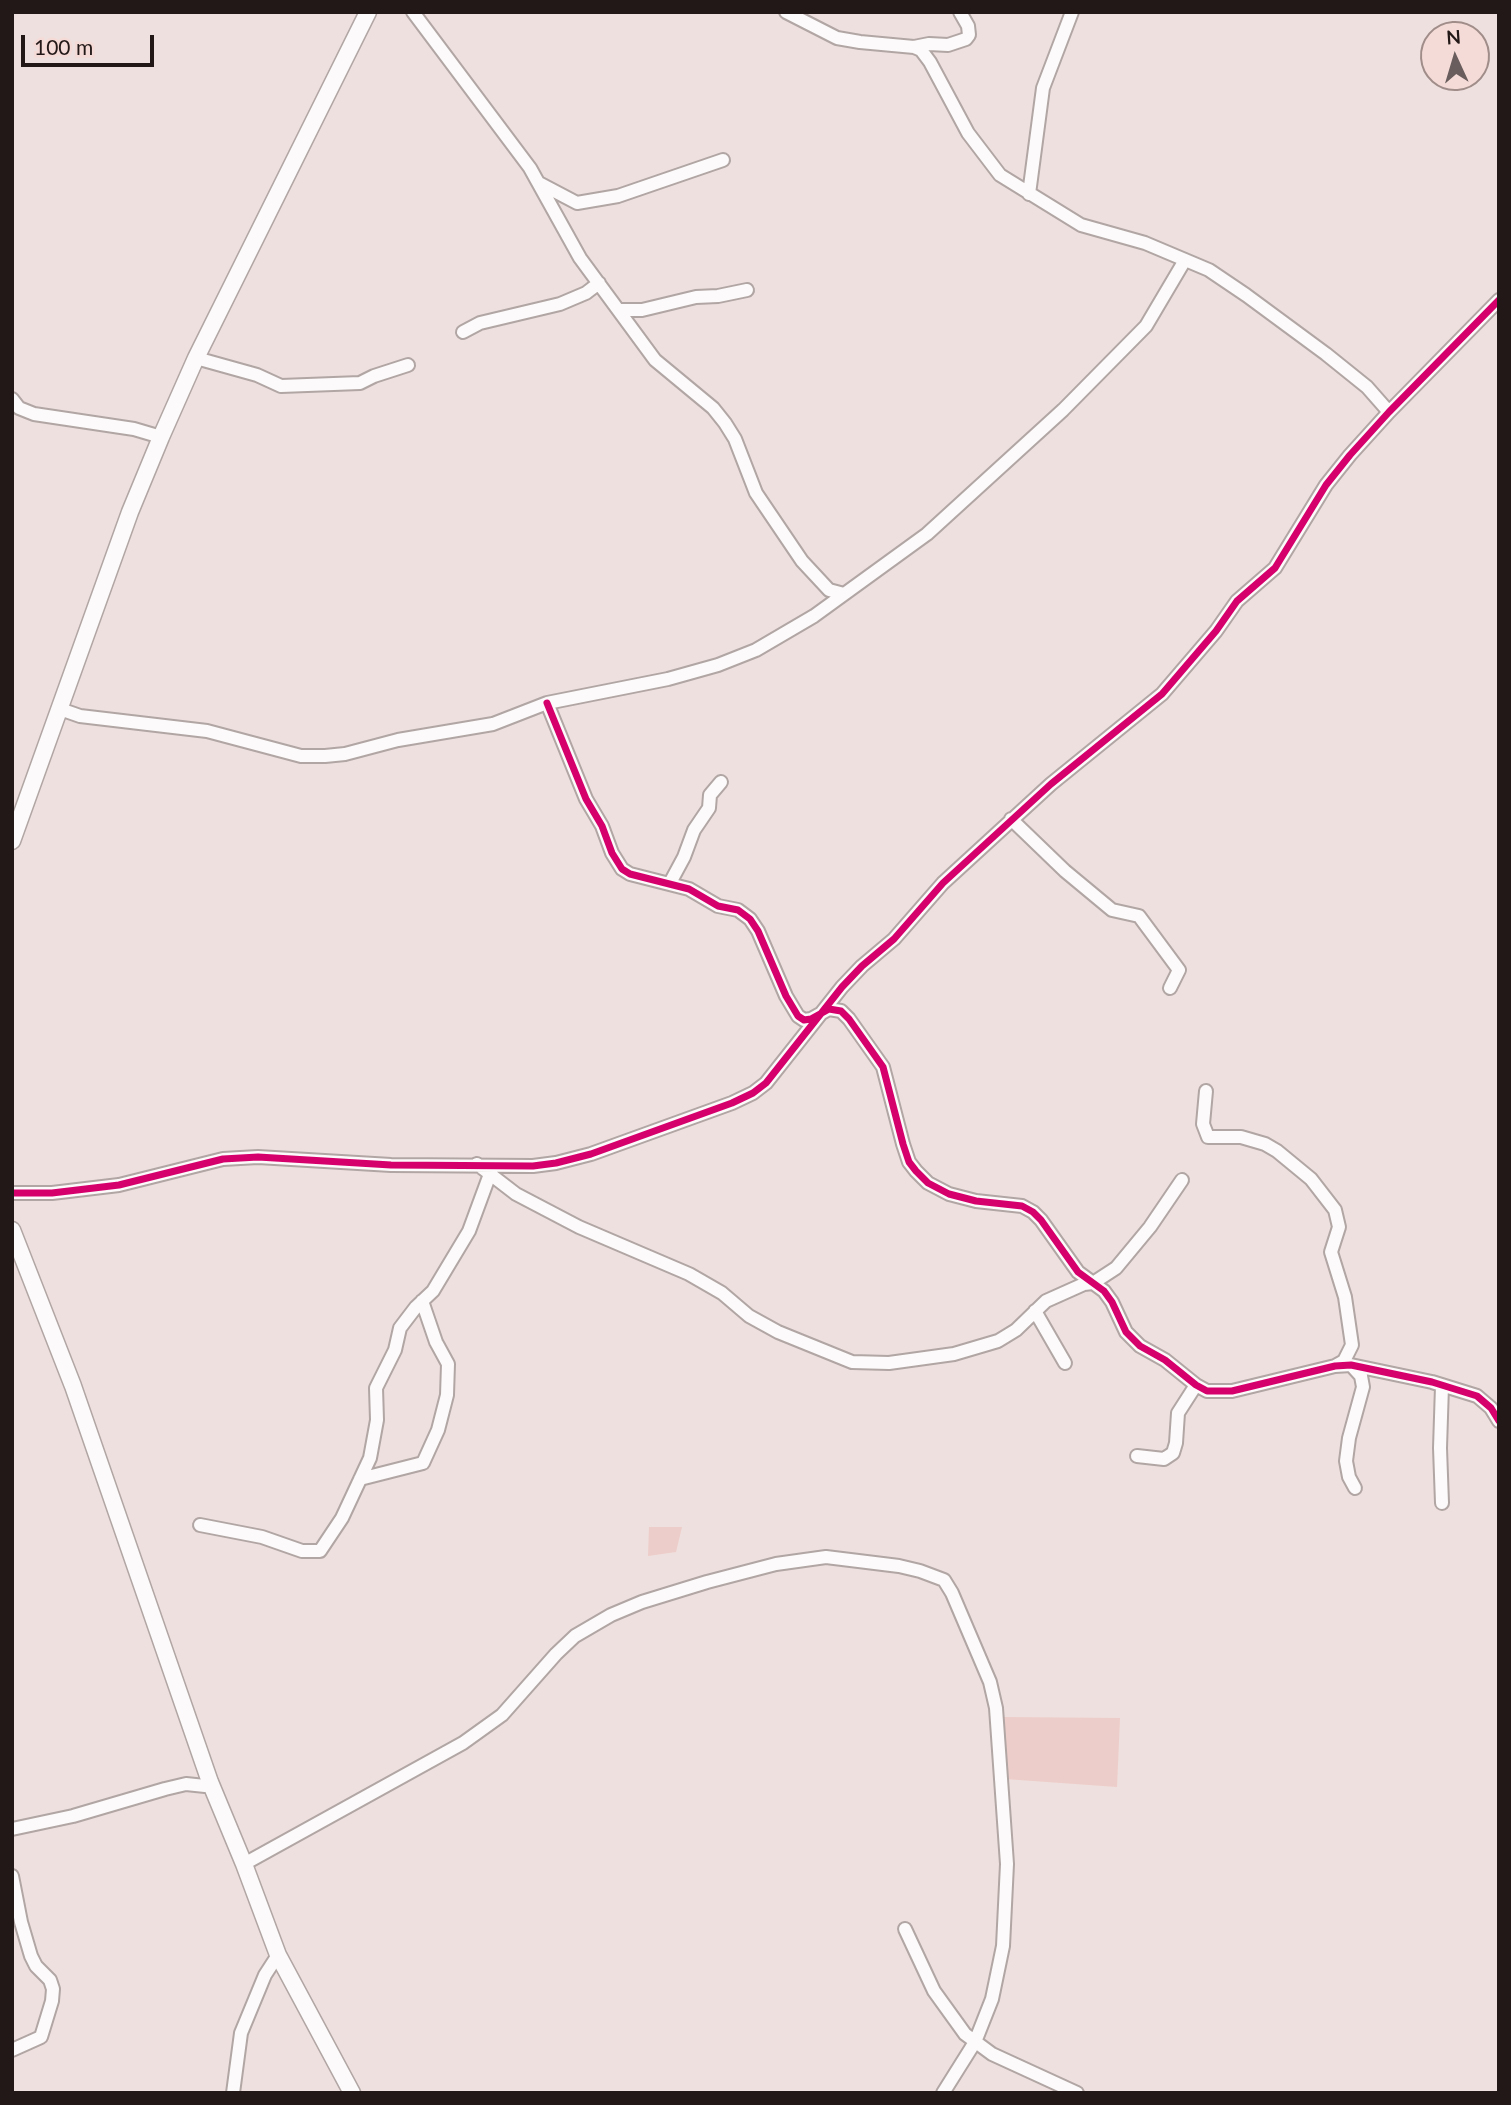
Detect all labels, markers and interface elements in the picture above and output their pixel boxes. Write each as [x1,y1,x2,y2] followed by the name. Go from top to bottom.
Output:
[24,21,158,65] scale bar
[1420,21,1490,91] north arrow
[1446,25,1462,49] text: N
[34,34,93,59] text: 100 m

